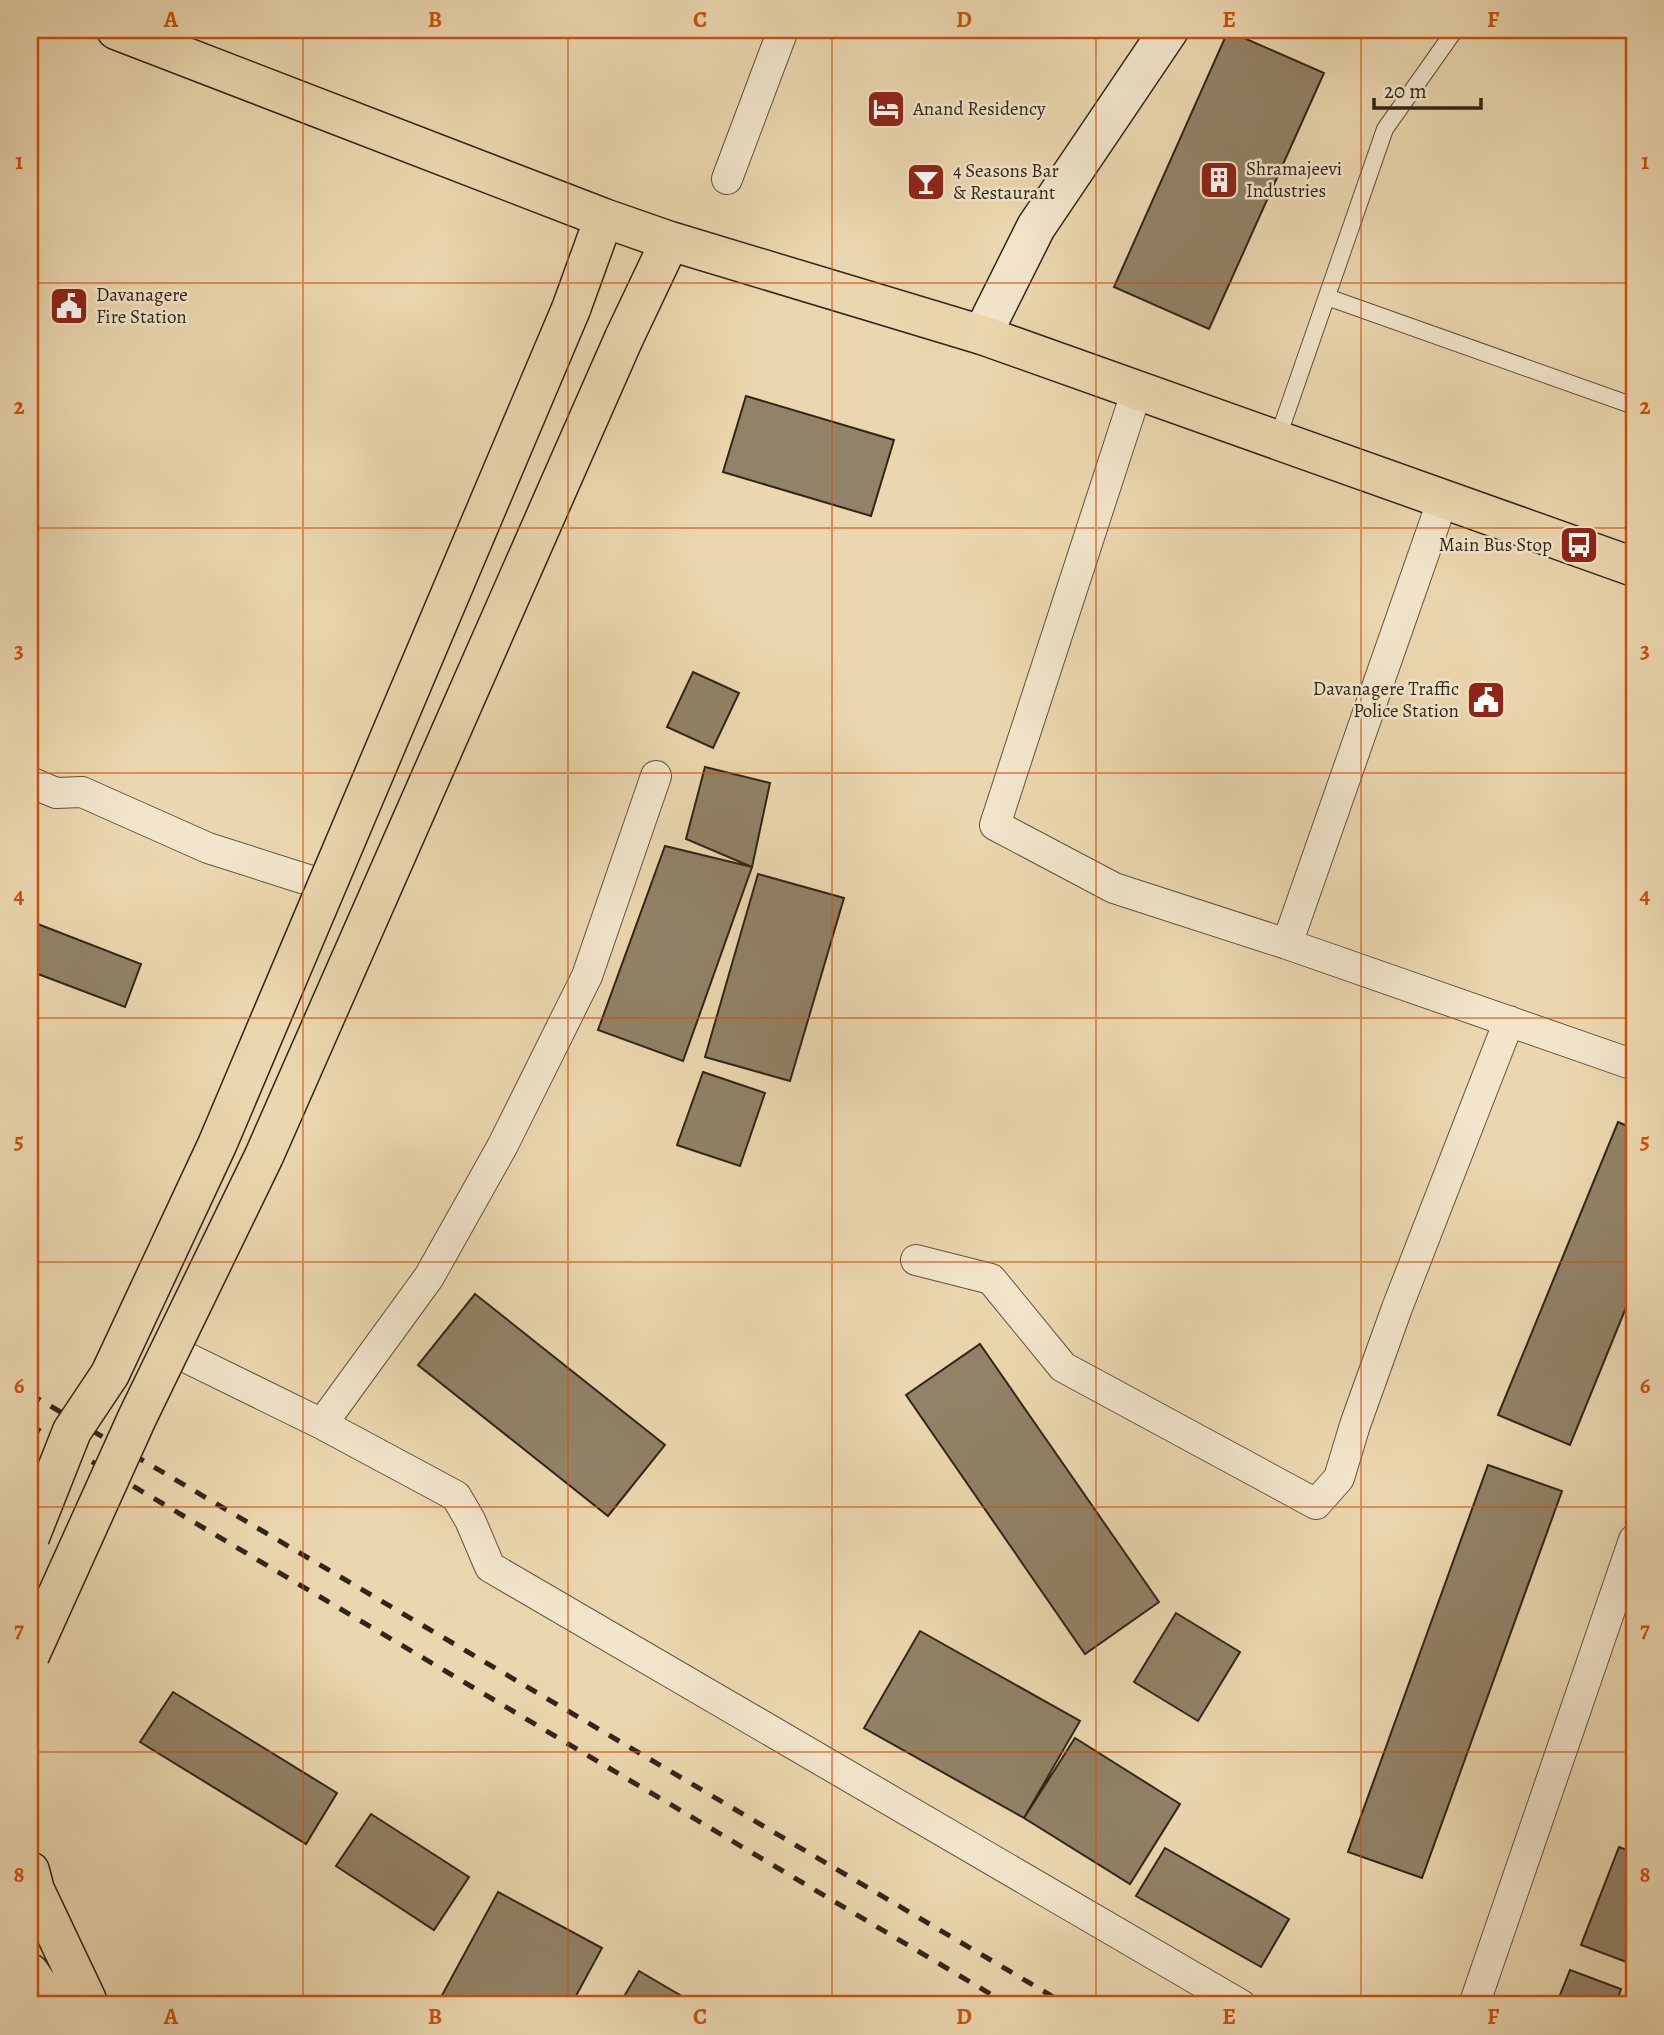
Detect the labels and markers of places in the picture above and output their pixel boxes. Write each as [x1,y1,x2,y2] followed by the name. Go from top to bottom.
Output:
[865,88,907,130] hotel icon: Anand Residency
[912,96,1046,122] place label: Anand Residency
[1246,156,1342,204] place label: Shramajeevi Industries
[953,158,1059,206] place label: 4 Seasons Bar & Restaurant
[1198,159,1240,201] building icon: Shramajeevi Industries
[905,161,947,203] bar icon: 4 Seasons Bar & Restaurant
[96,282,188,330] place label: Davanagere Fire Station
[48,285,90,327] public building icon: Davanagere Fire Station
[1558,524,1600,566] bus stop icon: Main Bus Stop
[1439,532,1552,558] place label: Main Bus Stop
[1313,676,1459,724] place label: Davanagere Traffic Police Station
[1465,679,1507,721] public building icon: Davanagere Traffic Police Station

